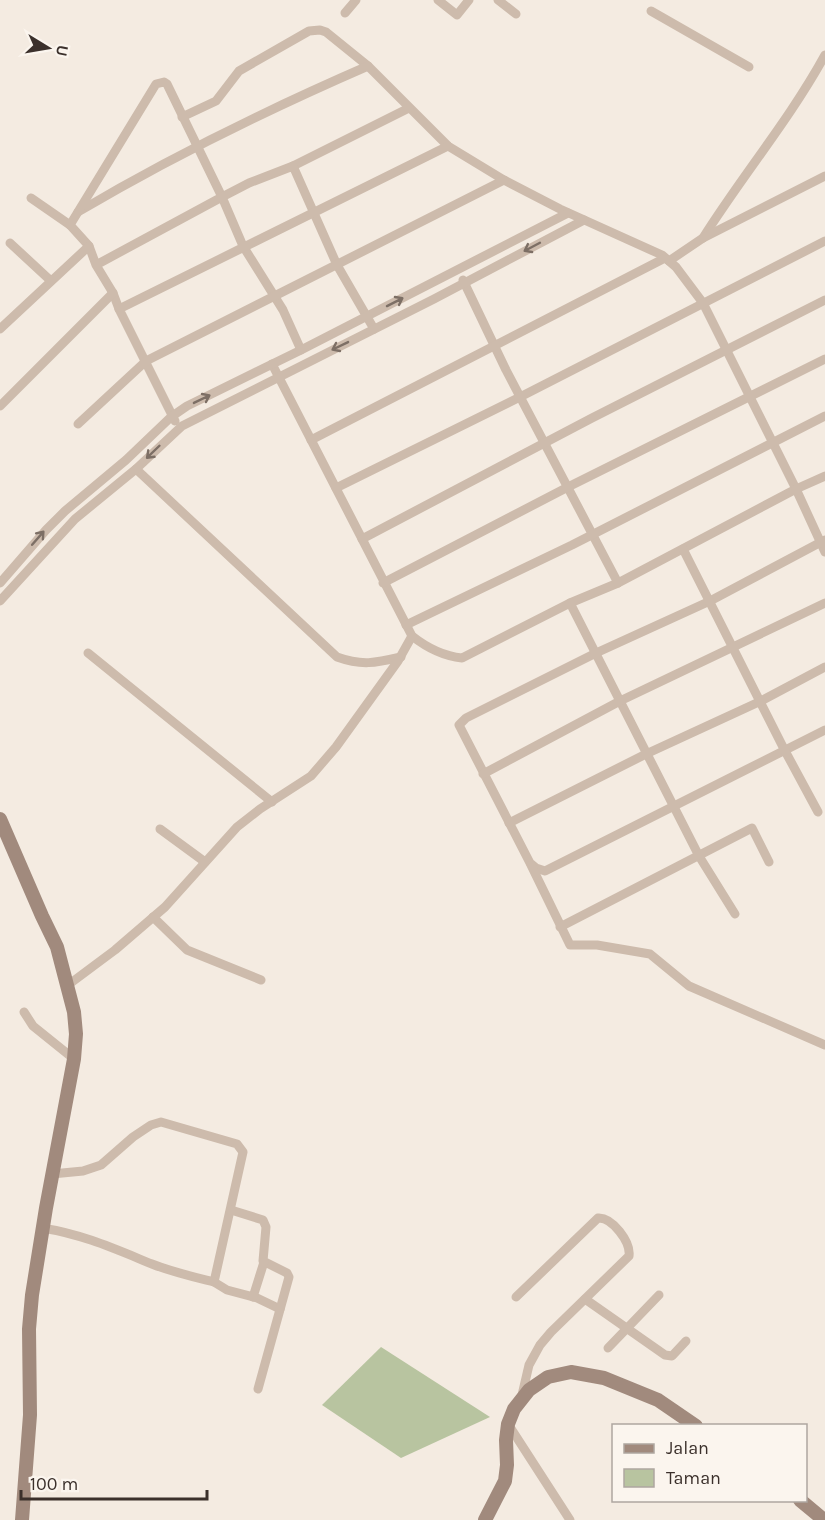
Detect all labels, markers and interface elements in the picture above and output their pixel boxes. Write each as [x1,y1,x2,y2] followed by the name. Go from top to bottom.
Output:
[18,18,78,78] north arrow
[52,44,73,58] text: U
[524,241,541,253] one-way arrow
[385,296,403,307] one-way arrow
[331,340,349,352] one-way arrow
[192,392,210,404] one-way arrow
[146,445,161,459] one-way arrow
[31,531,45,546] one-way arrow
[612,1424,807,1502] legend
[666,1437,709,1459] text: Jalan
[21,1463,207,1501] scale bar
[666,1467,721,1489] text: Taman
[30,1473,78,1495] text: 100 m

